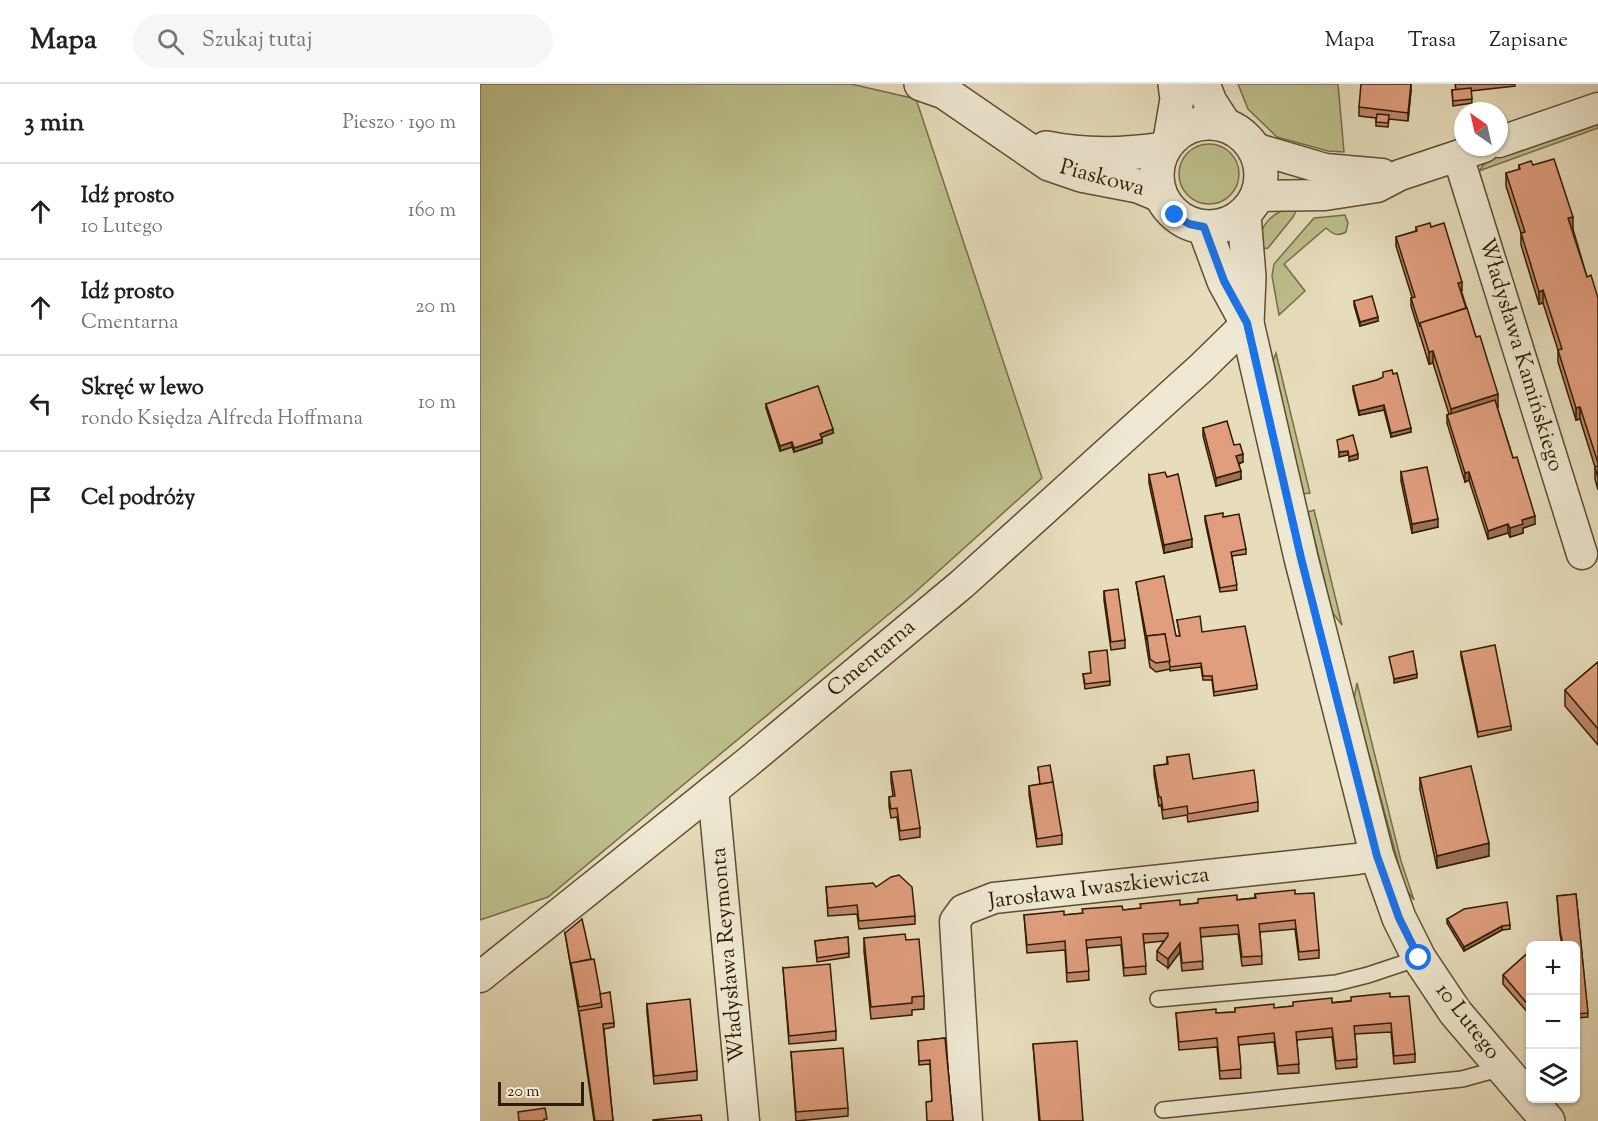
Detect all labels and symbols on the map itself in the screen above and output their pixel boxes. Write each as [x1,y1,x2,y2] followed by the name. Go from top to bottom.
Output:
[1454,102,1508,156] north arrow
[1056,152,1148,206] street label: Piaskowa
[1161,201,1187,227] route end
[1469,234,1571,476] street label: Władysława Kamińskiego
[821,612,923,706] street label: Cmentarna
[704,846,754,1064] street label: Władysława Reymonta
[986,860,1211,919] street label: Jarosława Iwaszkiewicza
[1405,944,1431,970] route start
[1427,977,1507,1067] street label: 10 Lutego
[498,1079,584,1106] scale bar

